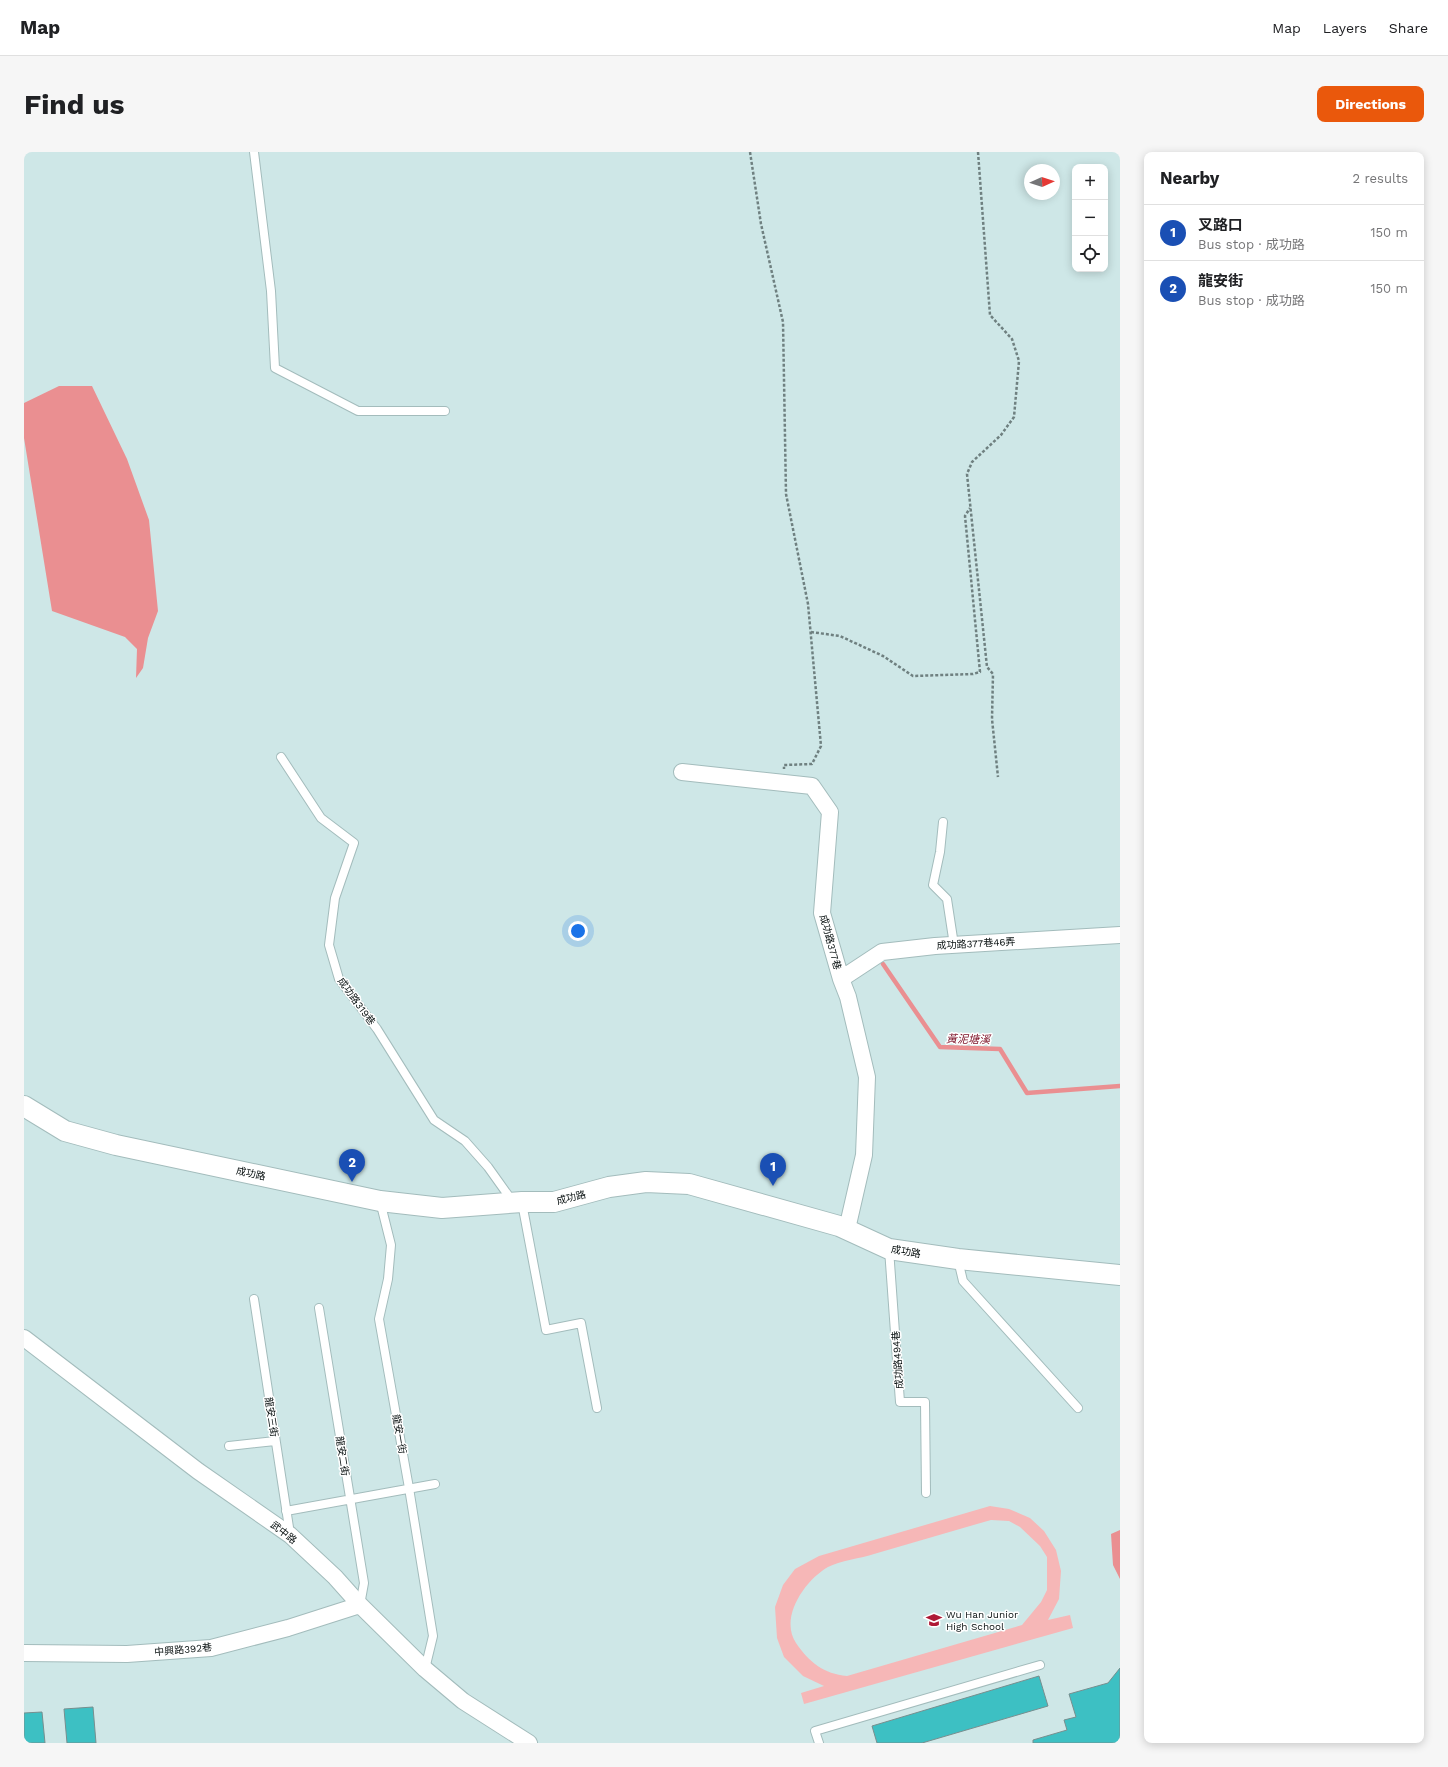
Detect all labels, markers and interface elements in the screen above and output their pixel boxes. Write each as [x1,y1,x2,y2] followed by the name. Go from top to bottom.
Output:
[20,16,60,39] text: Map
[1272,20,1301,36] text: Map
[1323,20,1367,36] text: Layers
[1389,20,1428,36] text: Share
[1317,86,1424,122] button: Directions
[24,88,124,121] text: Find us
[1024,164,1060,200] north arrow
[1072,164,1108,272] map controls
[1072,164,1108,200] button: +
[1160,168,1219,188] text: Nearby
[1353,171,1408,186] text: 2 results
[1072,200,1108,236] button: −
[1198,216,1243,234] text: 叉路口
[1170,225,1176,240] text: 1
[1370,225,1408,240] text: 150 m
[1072,236,1108,272] button: locate
[1198,237,1305,252] text: Bus stop · 成功路
[1198,272,1243,290] text: 龍安街
[1169,281,1177,296] text: 2
[1370,281,1408,296] text: 150 m
[1198,293,1305,308] text: Bus stop · 成功路
[818,913,843,971] street label: 成功路377巷
[568,921,588,941] your location
[936,936,1016,951] street label: 成功路377巷46弄
[336,975,377,1027] street label: 成功路319巷
[946,1033,992,1046] water label: 黃泥塘溪
[339,1149,365,1182] pin: 2
[760,1153,786,1186] pin: 1
[235,1165,267,1182] street label: 成功路
[555,1189,587,1206] street label: 成功路
[890,1243,922,1260] street label: 成功路
[890,1330,905,1389] street label: 成功路494巷
[263,1396,280,1438] street label: 龍安三街
[391,1413,408,1455] street label: 龍安一街
[334,1435,351,1477] street label: 龍安二街
[268,1519,299,1546] street label: 武中路
[946,1609,1018,1632] place label: Wu Han Junior High School
[925,1611,943,1629] school or university icon: Wu Han Junior High School
[154,1641,212,1657] street label: 中興路392巷

